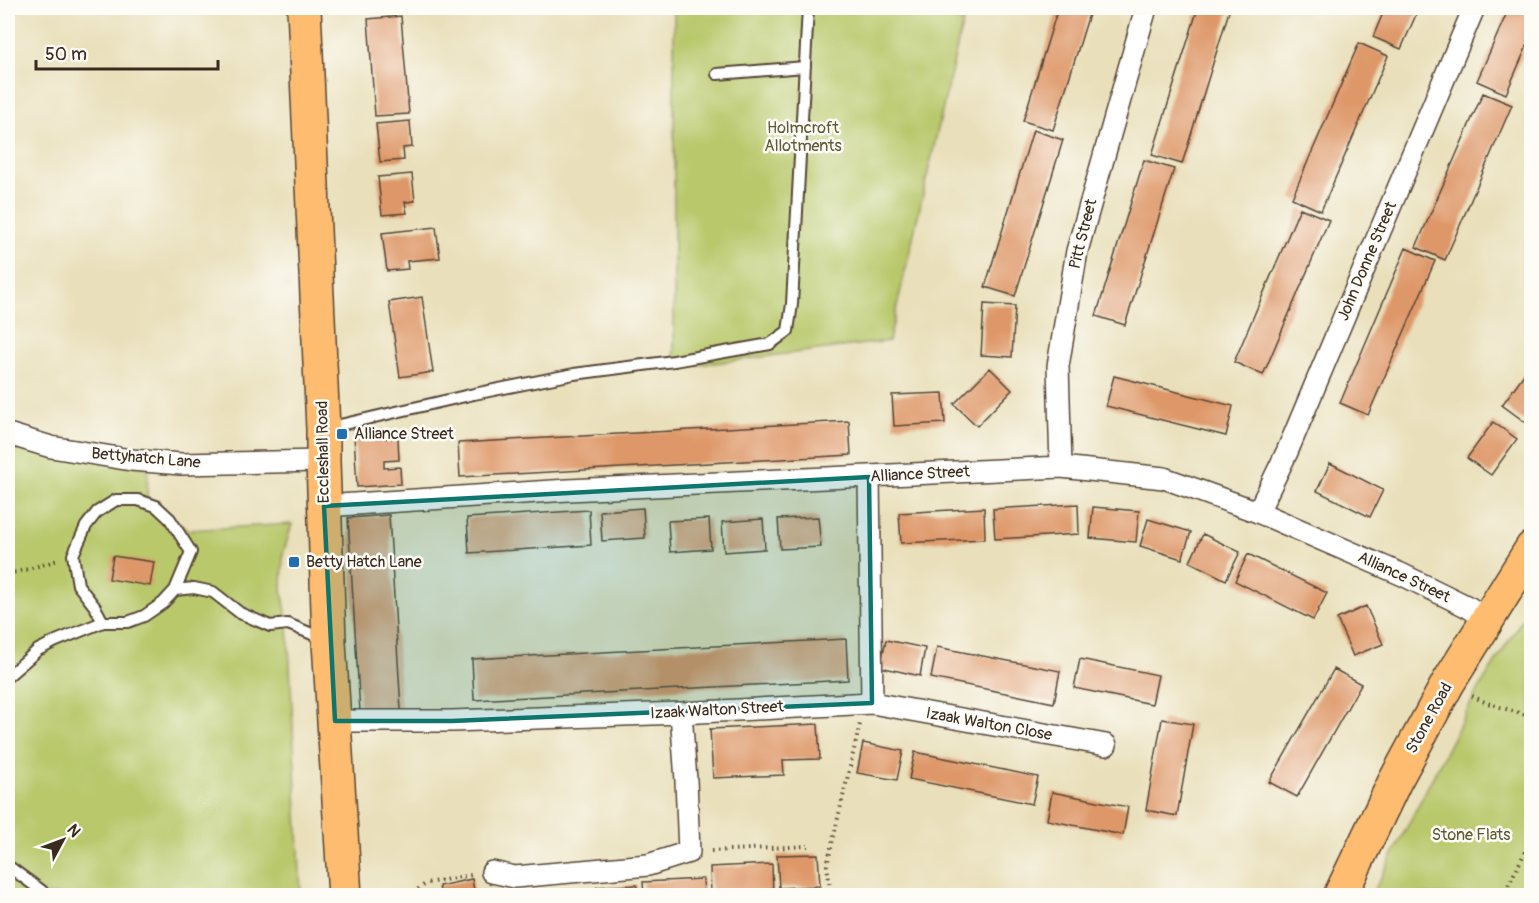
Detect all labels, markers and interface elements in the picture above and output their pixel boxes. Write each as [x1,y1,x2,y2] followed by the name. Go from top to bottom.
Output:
[36,33,218,71] scale bar
[45,43,87,66] text: 50 m
[764,118,842,156] park label: Holmcroft Allotments
[1065,196,1101,271] street label: Pitt Street
[1333,198,1401,324] street label: John Donne Street
[312,401,334,503] street label: Eccleshall Road
[354,424,454,444] place label: Alliance Street
[335,427,349,441] marker: Alliance Street
[91,443,202,473] street label: Bettyhatch Lane
[870,461,971,487] street label: Alliance Street
[1355,547,1454,607] street label: Alliance Street
[306,552,422,572] place label: Betty Hatch Lane
[287,555,301,569] marker: Betty Hatch Lane
[1401,679,1457,757] street label: Stone Road
[650,696,785,723] street label: Izaak Walton Street
[924,703,1054,745] street label: Izaak Walton Close
[33,810,93,870] north arrow
[62,820,85,842] text: N
[1432,825,1510,845] park label: Stone Flats

